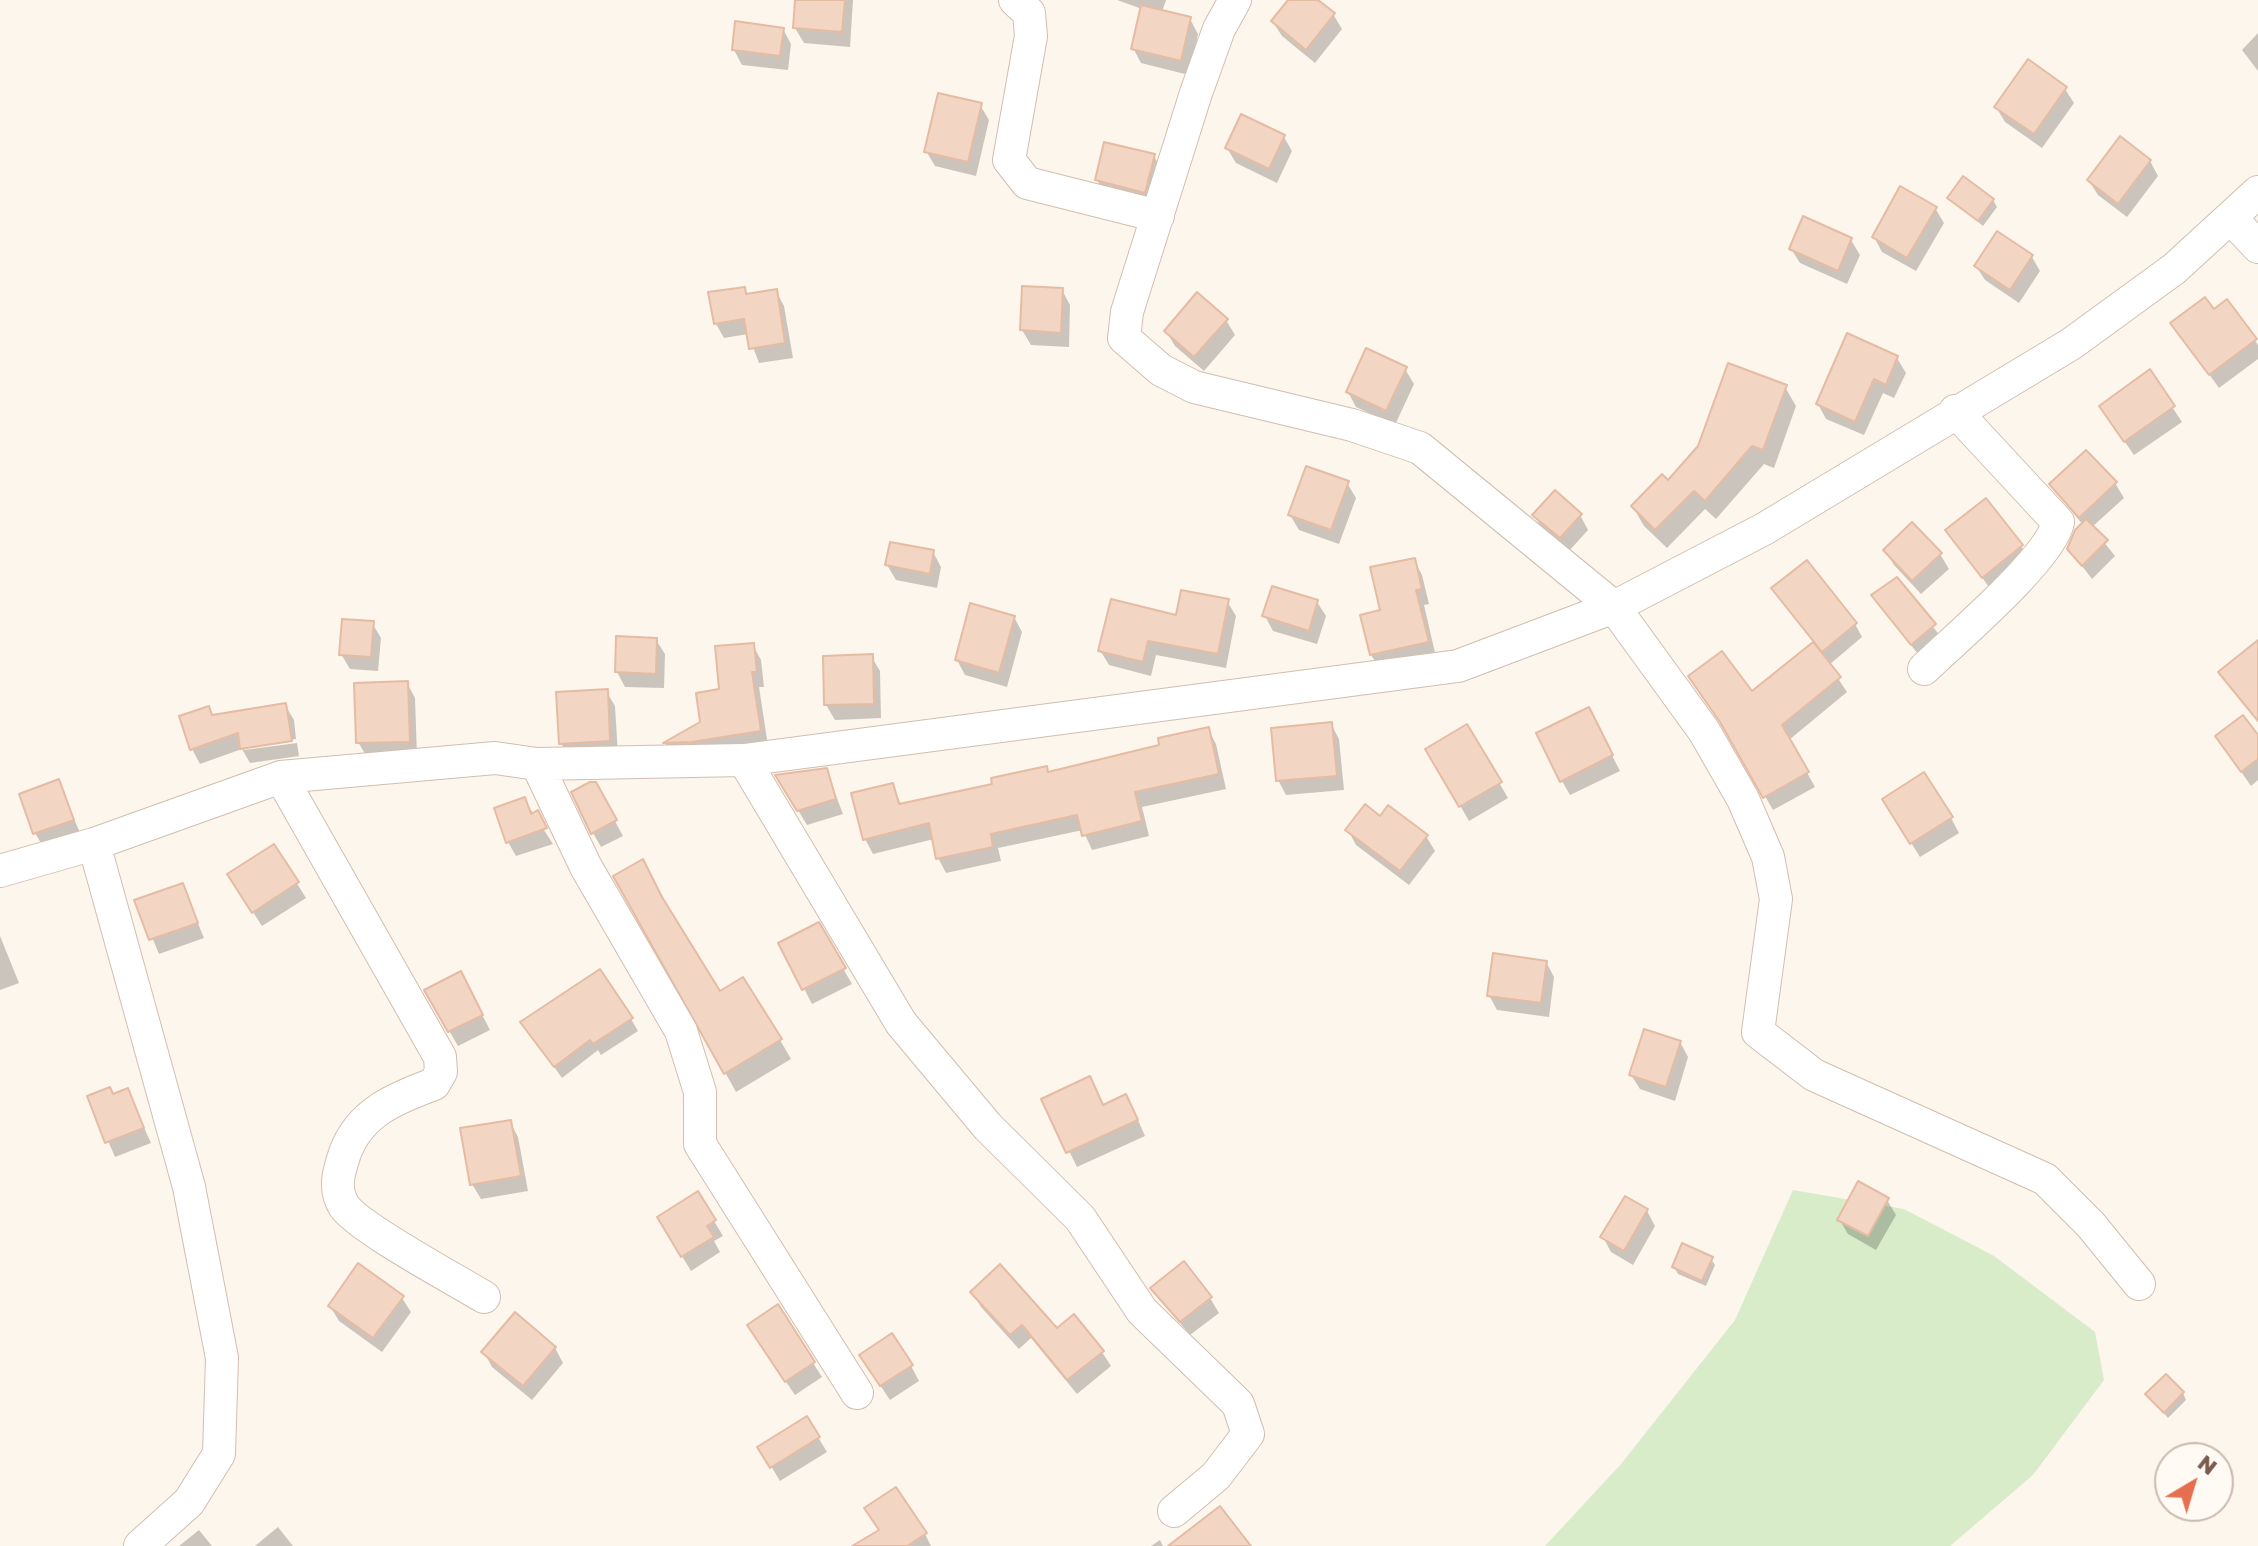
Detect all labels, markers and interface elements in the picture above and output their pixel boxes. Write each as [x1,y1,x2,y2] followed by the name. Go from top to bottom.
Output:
[2154,1442,2234,1522] north arrow
[2193,1448,2223,1480] text: N

